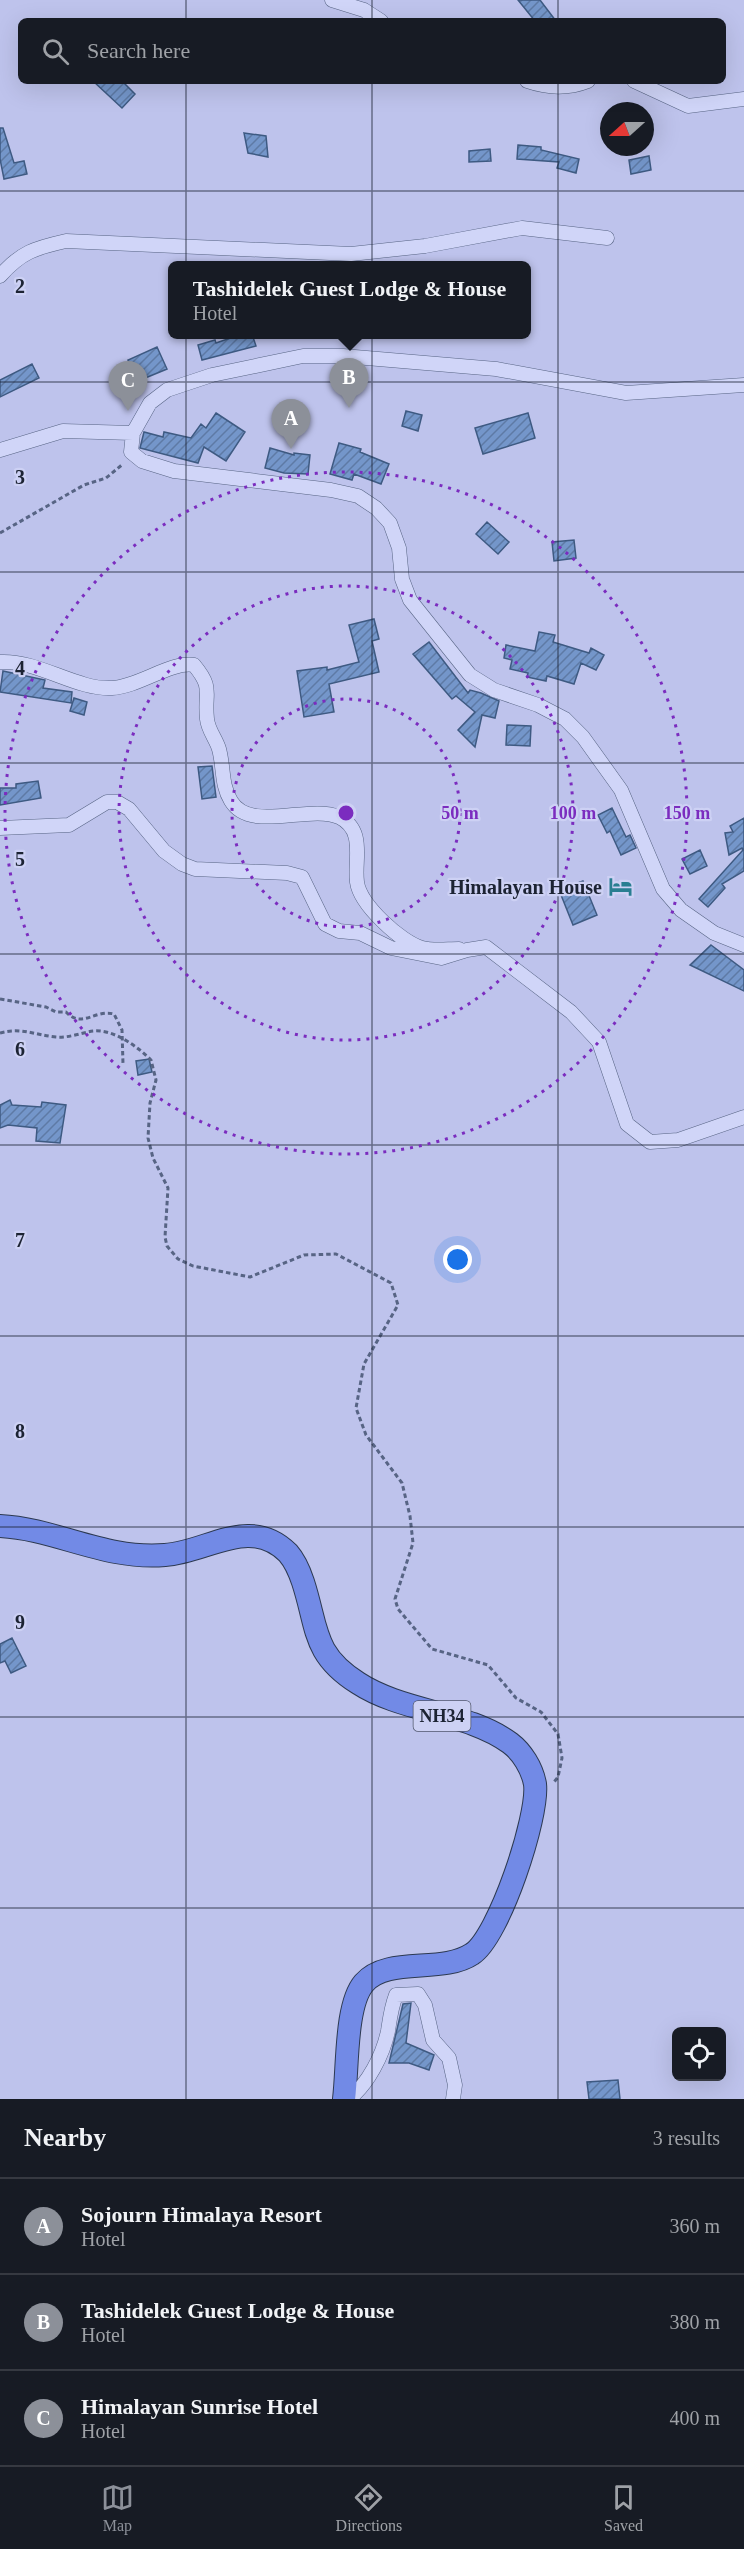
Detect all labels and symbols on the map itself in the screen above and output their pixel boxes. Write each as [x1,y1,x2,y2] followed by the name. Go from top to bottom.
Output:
[600,102,654,156] north arrow
[15,275,25,297] text: 2
[330,358,368,408] pin: B
[108,362,148,411] pin: C
[272,400,310,449] pin: A
[15,466,25,488] text: 3
[15,657,25,679] text: 4
[336,803,356,823] centre of rings
[441,803,479,823] text: 50 m
[550,803,596,823] text: 100 m
[664,803,710,823] text: 150 m
[15,848,25,870] text: 5
[607,874,633,900] hotel icon: Himalayan House
[449,876,602,899] place label: Himalayan House
[15,1038,25,1060] text: 6
[15,1229,25,1251] text: 7
[443,1245,472,1274] your location
[15,1420,25,1442] text: 8
[15,1611,25,1633] text: 9
[414,1701,470,1731] road number: NH34

